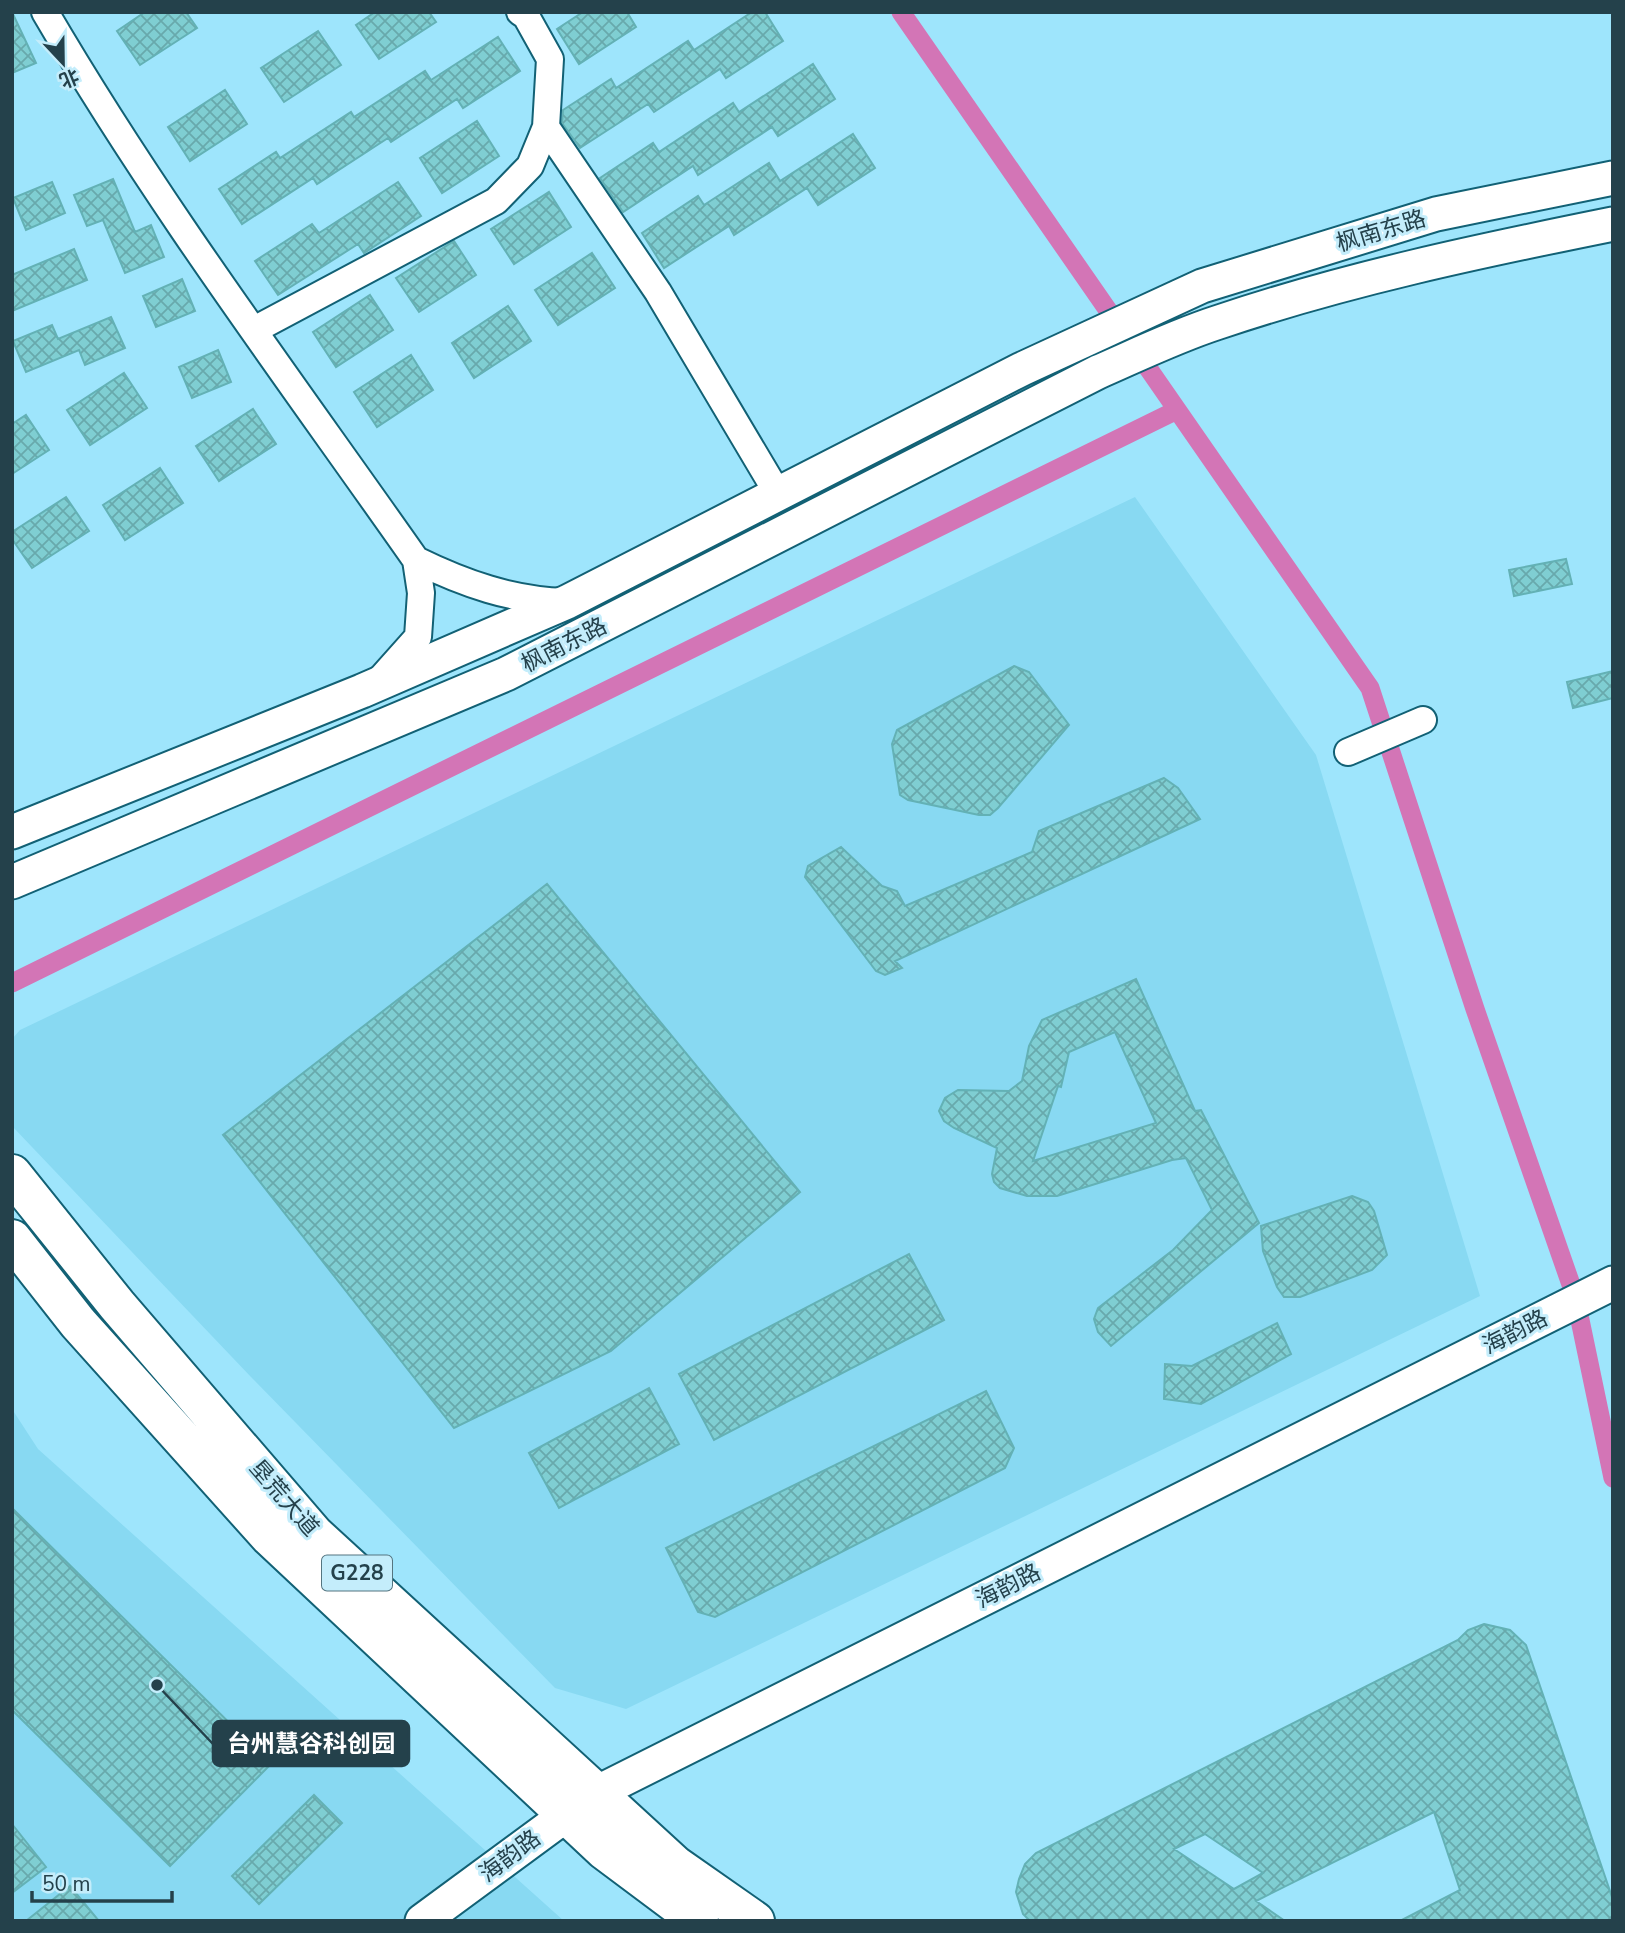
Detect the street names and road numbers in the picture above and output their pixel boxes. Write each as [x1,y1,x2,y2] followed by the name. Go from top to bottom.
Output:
[1332,203,1430,259] street label: 枫南东路
[516,610,612,680] street label: 枫南东路
[1477,1303,1553,1361] street label: 海韵路
[242,1453,326,1543] street label: 垦荒大道
[322,1556,392,1590] road number: G228
[970,1557,1046,1615] street label: 海韵路
[473,1823,547,1889] street label: 海韵路

